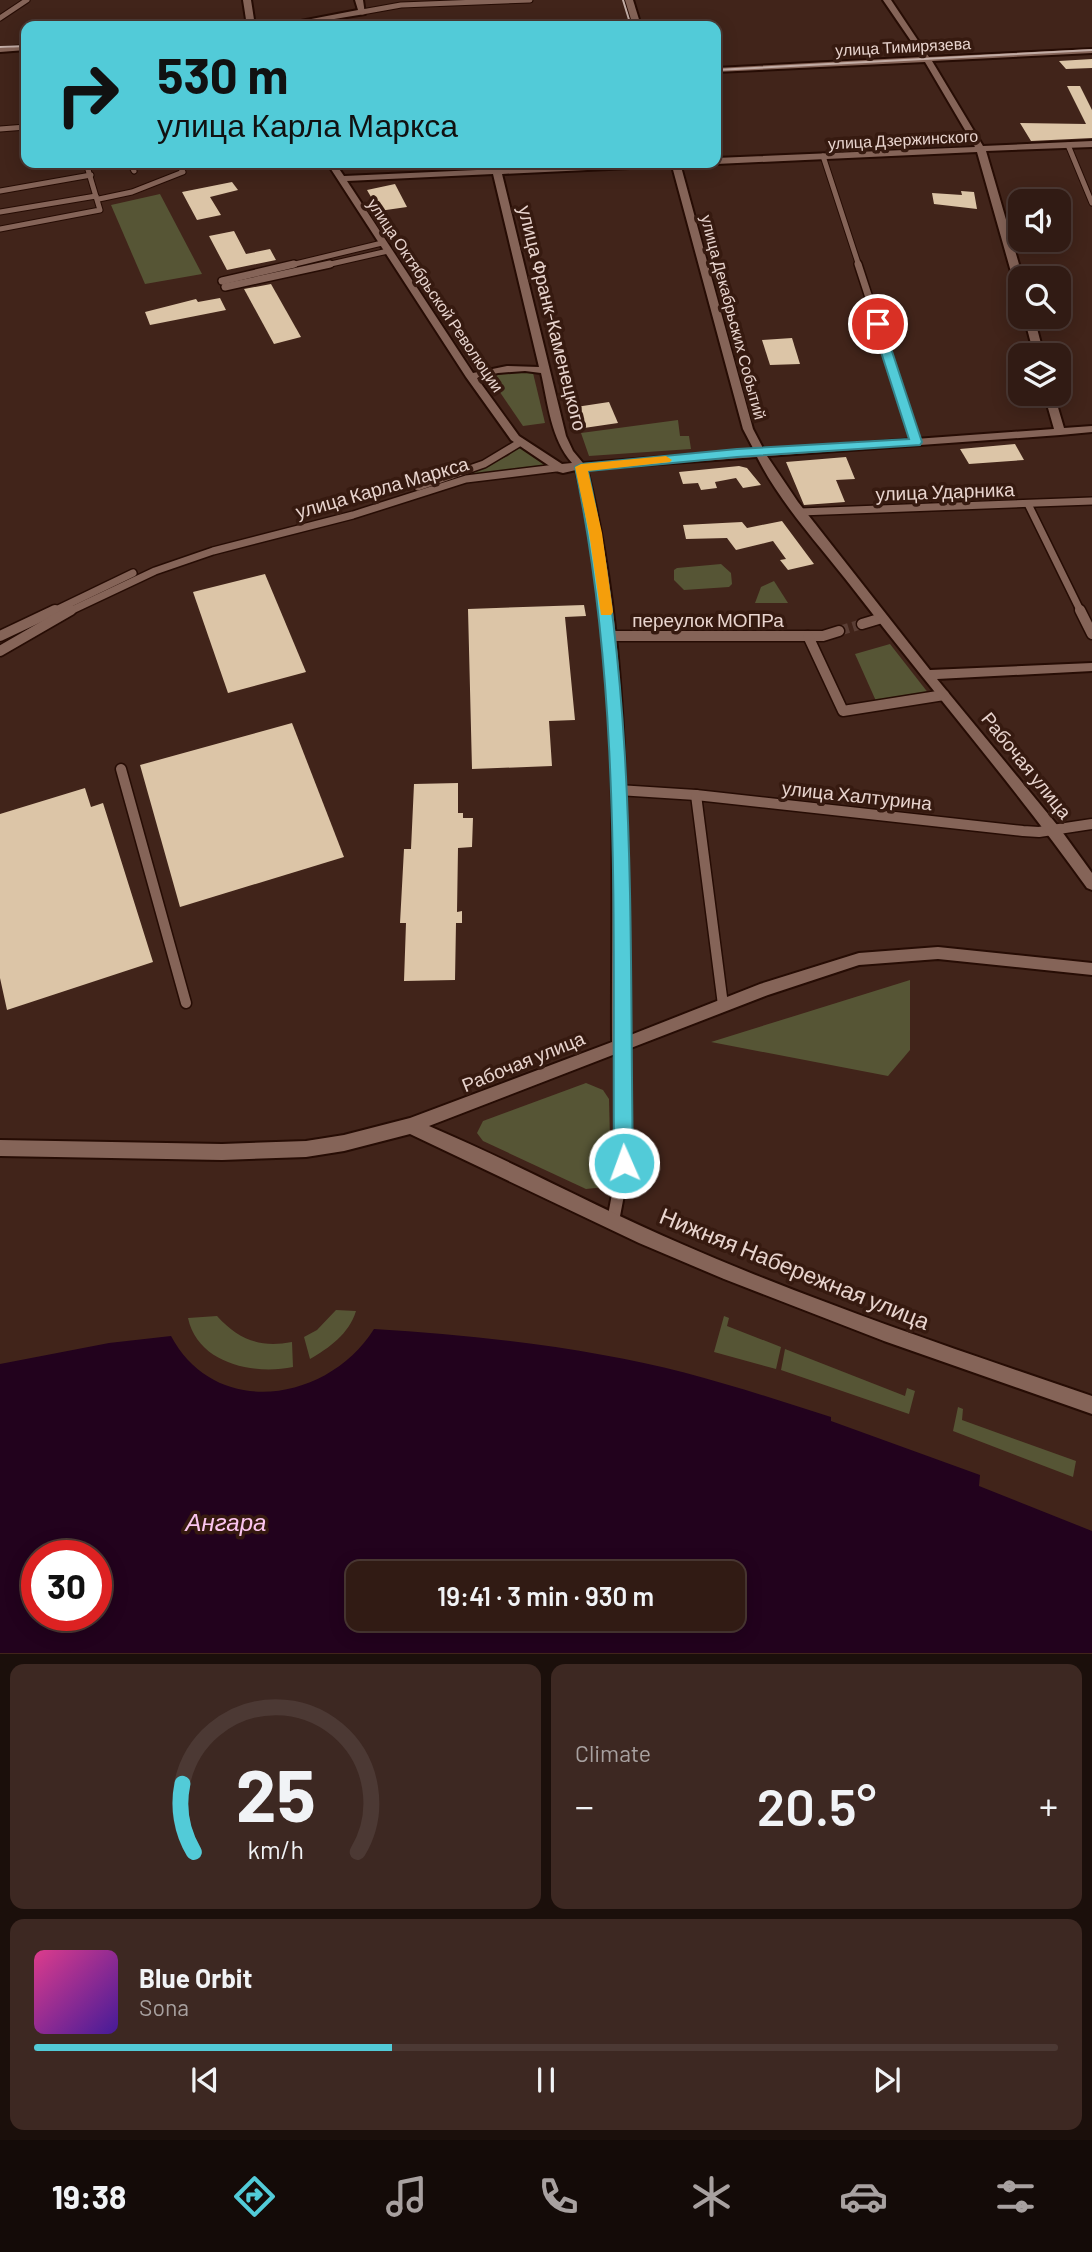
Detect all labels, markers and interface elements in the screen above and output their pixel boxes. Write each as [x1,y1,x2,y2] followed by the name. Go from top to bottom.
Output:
[835,33,971,59] street label: улица Тимирязева
[157,45,289,104] text: 530 m
[42,49,133,140] icon: right
[157,105,458,143] text: улица Карла Маркса
[827,126,979,152] street label: улица Дзержинского
[1008,189,1071,406] map controls
[1008,189,1071,252] button: sound
[364,195,508,395] street label: улица Октябрьской Революции
[514,203,592,433] street label: улица Франк-Каменецкого
[698,213,770,421] street label: улица Декабрьских Событий
[1008,266,1071,329] button: search
[848,294,908,354] pin
[859,305,897,343] icon: arrive
[1008,343,1071,406] button: layers
[293,451,472,523] street label: улица Карла Маркса
[875,477,1015,505] street label: улица Ударника
[632,608,784,631] street label: переулок МОПРа
[977,707,1077,823] street label: Рабочая улица
[781,776,934,814] street label: улица Халтурина
[458,1026,588,1096] street label: Рабочая улица
[587,1126,661,1200] position arrow
[656,1201,934,1335] street label: Нижняя Набережная улица
[184,1507,266,1536] water label: Ангара
[21,1540,112,1631] speed limit sign: 30
[437,1580,654,1611] text: 19:41 · 3 min · 930 m
[575,1739,651,1767] text: Climate
[235,1750,316,1838] text: 25
[757,1774,876,1836] text: 20.5°
[575,1782,594,1828] text: −
[1039,1782,1058,1828] text: +
[247,1834,304,1864] text: km/h
[139,1962,252,1993] text: Blue Orbit
[139,1993,189,2021] text: Sona
[186,2061,224,2099] icon: previous
[527,2061,565,2099] icon: pause
[868,2061,906,2099] icon: next
[230,2172,279,2221] icon: directions
[382,2172,431,2221] icon: music
[534,2172,583,2221] icon: phone
[687,2172,736,2221] icon: climate
[839,2172,888,2221] icon: car
[991,2172,1040,2221] icon: filters
[52,2177,126,2215] text: 19:38

